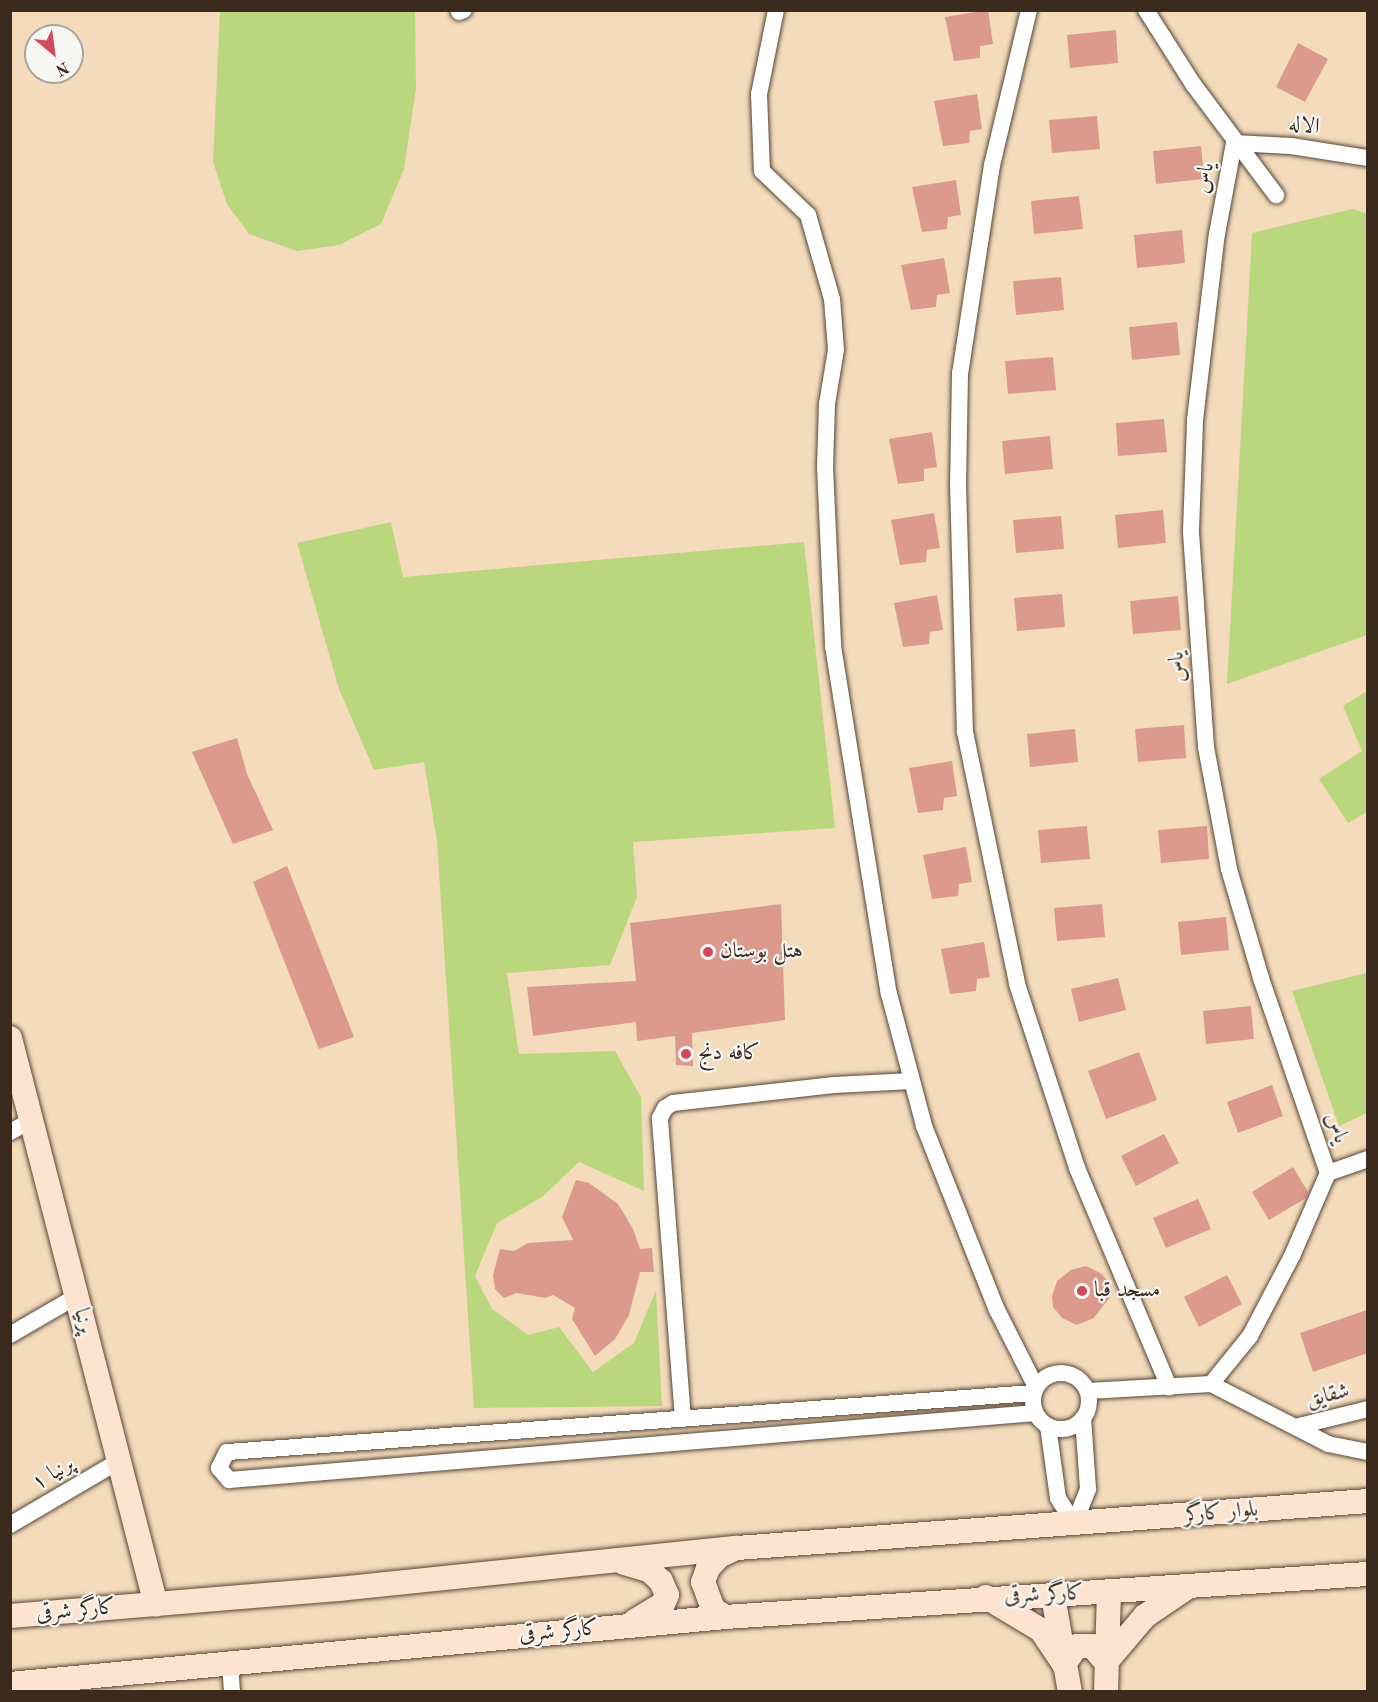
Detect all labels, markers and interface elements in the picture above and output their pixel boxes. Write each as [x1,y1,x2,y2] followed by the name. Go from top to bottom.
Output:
[24,24,84,84] north arrow
[53,58,71,78] text: N
[1287,111,1321,141] street label: الاله
[1189,160,1221,196] street label: یاس
[1164,651,1192,683] street label: یاس
[720,939,803,965] place label: هتل بوستان
[701,945,715,959] marker: هتل بوستان
[698,1041,760,1067] place label: کافه دنج
[679,1047,693,1061] marker: کافه دنج
[1318,1109,1354,1147] street label: یاس
[1094,1278,1160,1304] place label: مسجد قبا
[1075,1284,1089,1298] marker: مسجد قبا
[67,1306,99,1336] street label: پرنیا
[1304,1378,1352,1414] street label: شقایق
[27,1451,79,1497] street label: پرنیا ۱
[1183,1497,1259,1529] street label: بلوار کارگر
[1004,1580,1084,1610] street label: کارگر شرقی
[35,1594,117,1628] street label: کارگر شرقی
[518,1615,600,1649] street label: کارگر شرقی

